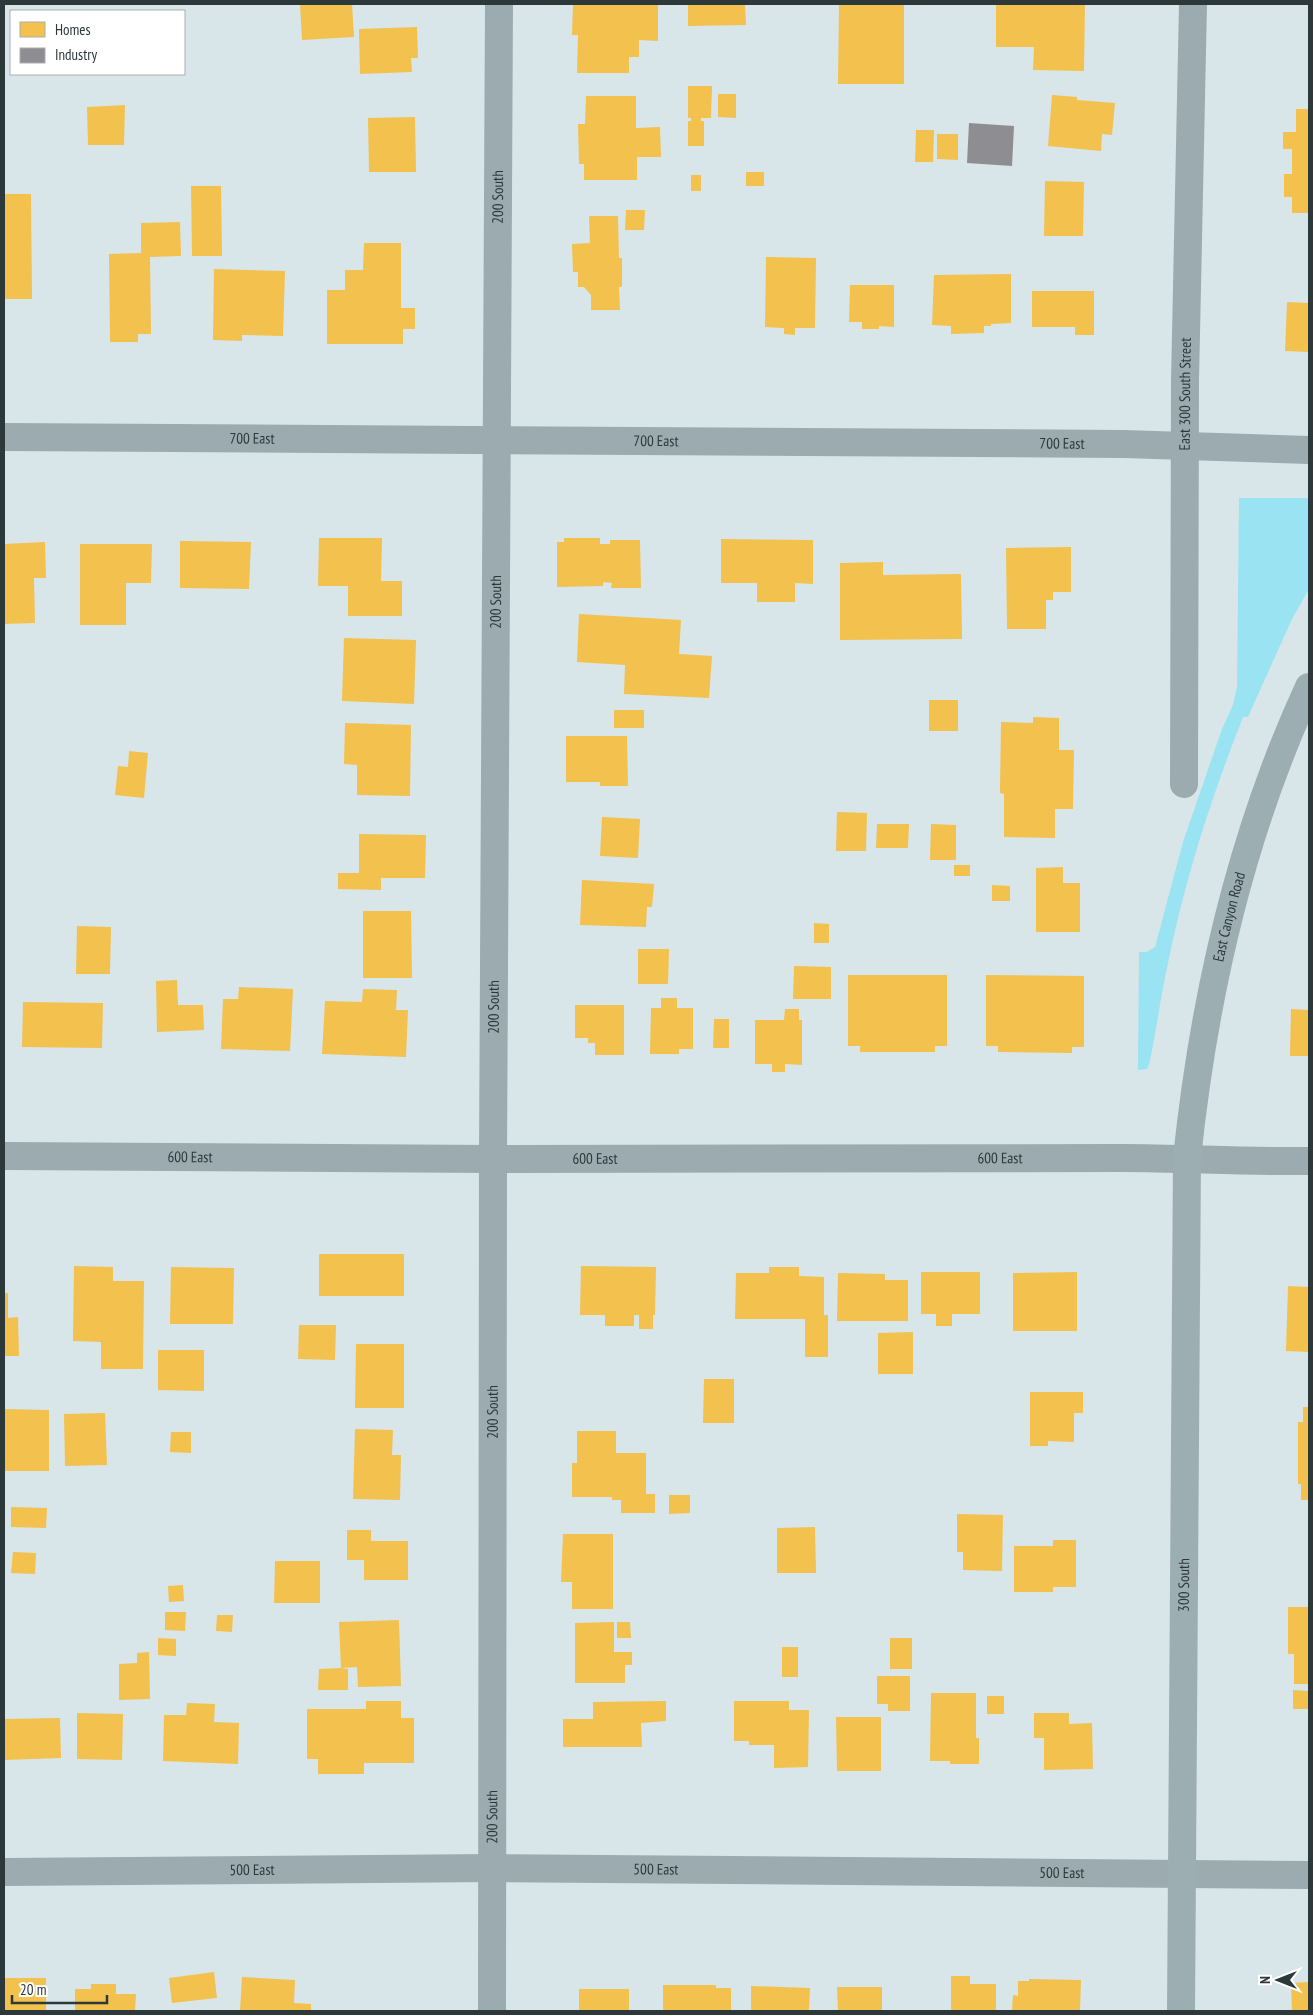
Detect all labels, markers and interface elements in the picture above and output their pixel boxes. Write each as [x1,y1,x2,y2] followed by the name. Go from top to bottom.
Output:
[10,10,185,75] legend
[55,20,91,39] text: Homes
[55,45,97,64] text: Industry
[488,170,507,224] street label: 200 South
[1175,337,1195,450] street label: East 300 South Street
[229,428,275,448] street label: 700 East
[633,431,679,450] street label: 700 East
[1039,433,1085,453] street label: 700 East
[486,575,505,629] street label: 200 South
[1208,870,1249,963] street label: East Canyon Road
[484,980,503,1034] street label: 200 South
[167,1147,213,1166] street label: 600 East
[977,1148,1023,1167] street label: 600 East
[572,1149,618,1168] street label: 600 East
[483,1385,502,1439] street label: 200 South
[1174,1558,1193,1612] street label: 300 South
[482,1790,501,1844] street label: 200 South
[633,1859,679,1879] street label: 500 East
[229,1860,275,1879] street label: 500 East
[1039,1863,1085,1882] street label: 500 East
[1253,1955,1303,2005] north arrow
[12,1972,108,2004] scale bar
[1256,1976,1274,1984] text: N
[20,1980,46,1999] text: 20 m

